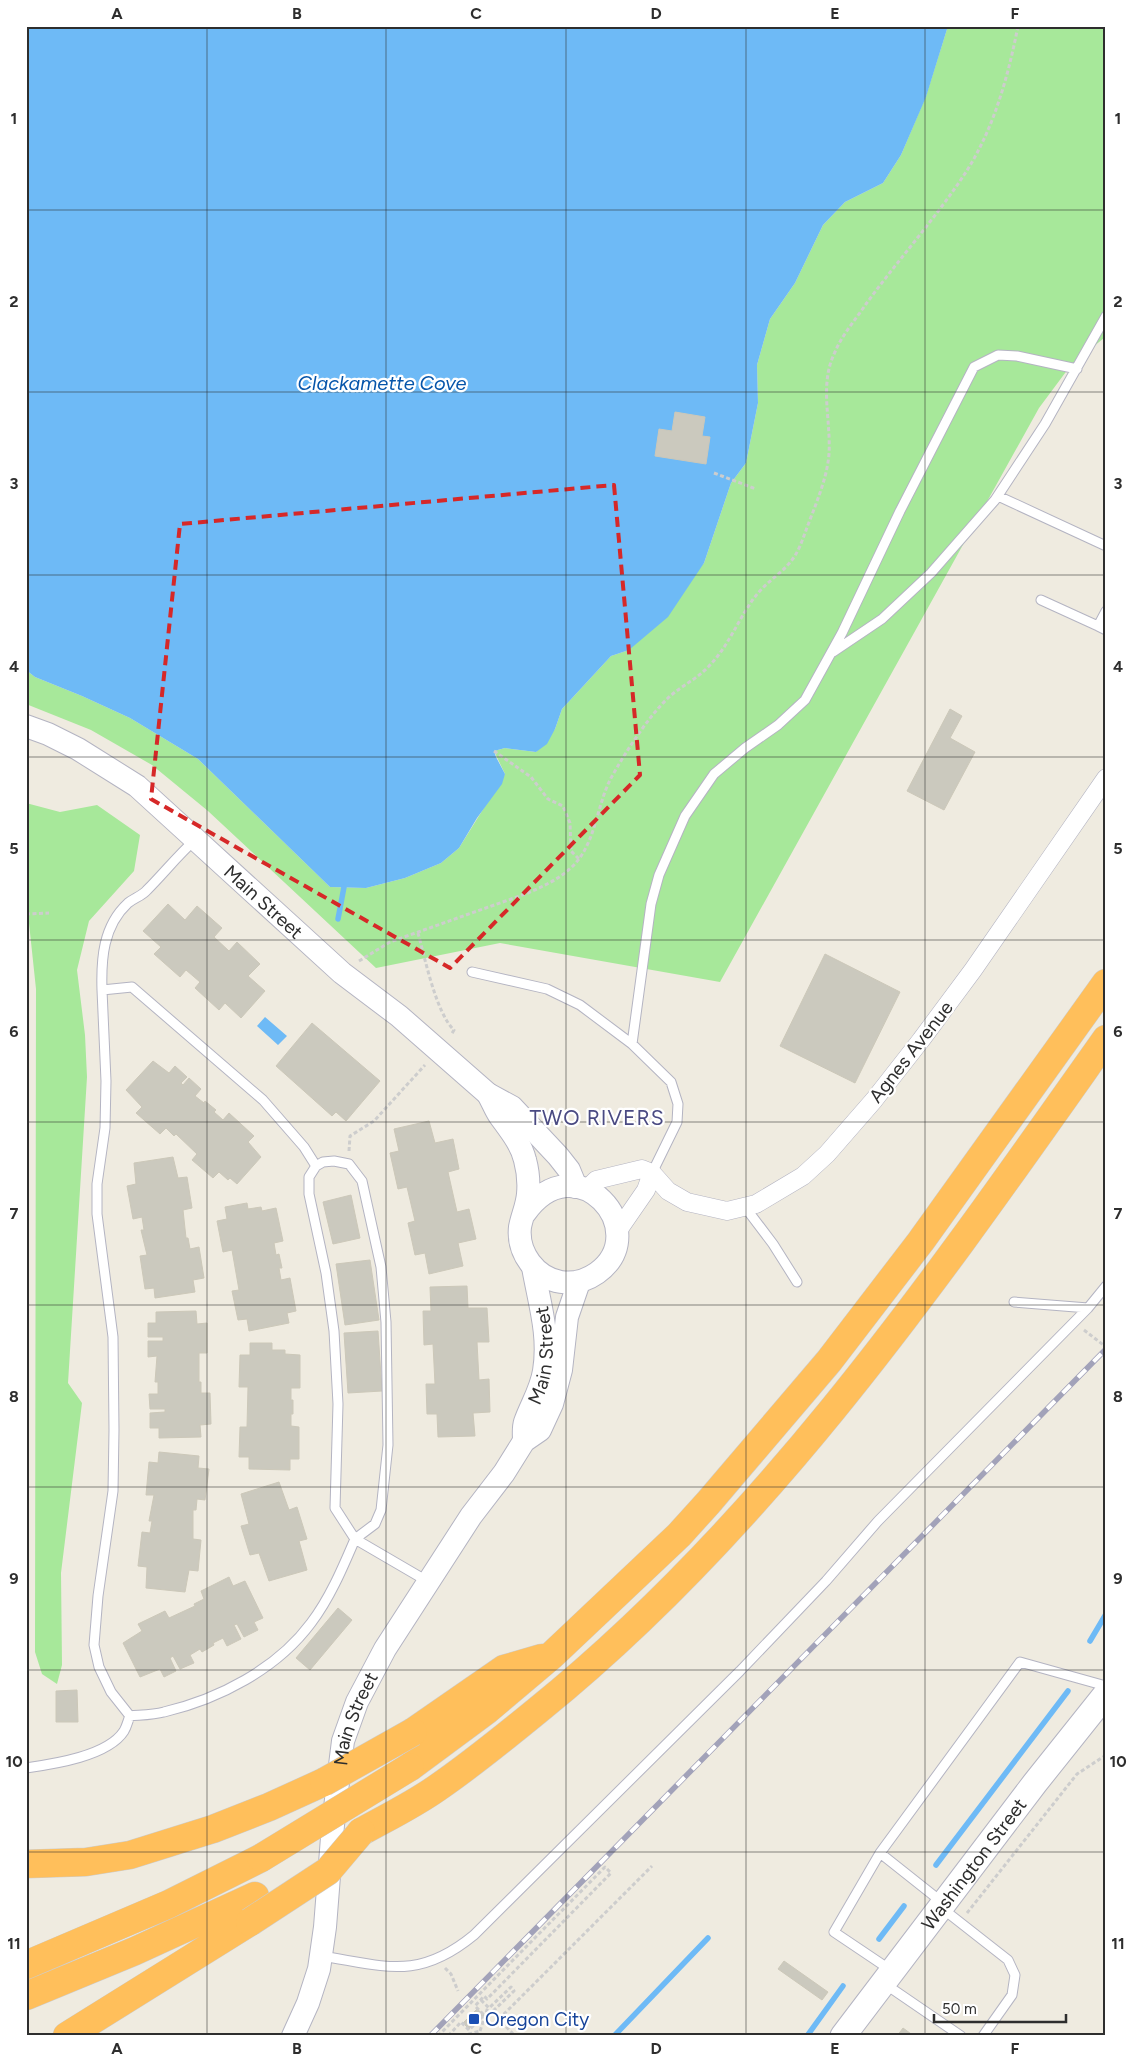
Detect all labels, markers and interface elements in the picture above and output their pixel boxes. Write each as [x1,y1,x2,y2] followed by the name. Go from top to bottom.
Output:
[111,4,123,23] text: A
[292,4,302,23] text: B
[470,4,482,23] text: C
[650,4,662,23] text: D
[830,4,840,23] text: E
[1011,4,1020,23] text: F
[11,109,17,128] text: 1
[1115,109,1121,128] text: 1
[9,292,19,311] text: 2
[1113,292,1123,311] text: 2
[298,371,466,395] water label: Clackamette Cove
[10,474,19,493] text: 3
[1114,474,1123,493] text: 3
[9,657,19,676] text: 4
[1113,657,1123,676] text: 4
[9,839,19,858] text: 5
[1113,839,1123,858] text: 5
[219,860,308,943] street label: Main Street
[864,997,958,1107] street label: Agnes Avenue
[9,1022,19,1041] text: 6
[1113,1022,1123,1041] text: 6
[529,1105,665,1130] district label: TWO RIVERS
[10,1204,19,1223] text: 7
[1114,1204,1123,1223] text: 7
[523,1305,557,1408] street label: Main Street
[9,1387,19,1406] text: 8
[1113,1387,1123,1406] text: 8
[9,1569,19,1588] text: 9
[1113,1569,1123,1588] text: 9
[329,1668,382,1767] street label: Main Street
[5,1752,23,1771] text: 10
[1109,1752,1127,1771] text: 10
[916,1793,1031,1934] street label: Washington Street
[7,1934,21,1953] text: 11
[1111,1934,1125,1953] text: 11
[934,1992,1067,2024] scale bar
[942,2000,977,2018] text: 50 m
[485,2008,589,2031] place label: Oregon City
[467,2012,481,2026] marker: Oregon City
[111,2039,123,2058] text: A
[292,2039,302,2058] text: B
[470,2039,482,2058] text: C
[650,2039,662,2058] text: D
[830,2039,840,2058] text: E
[1011,2039,1020,2058] text: F

